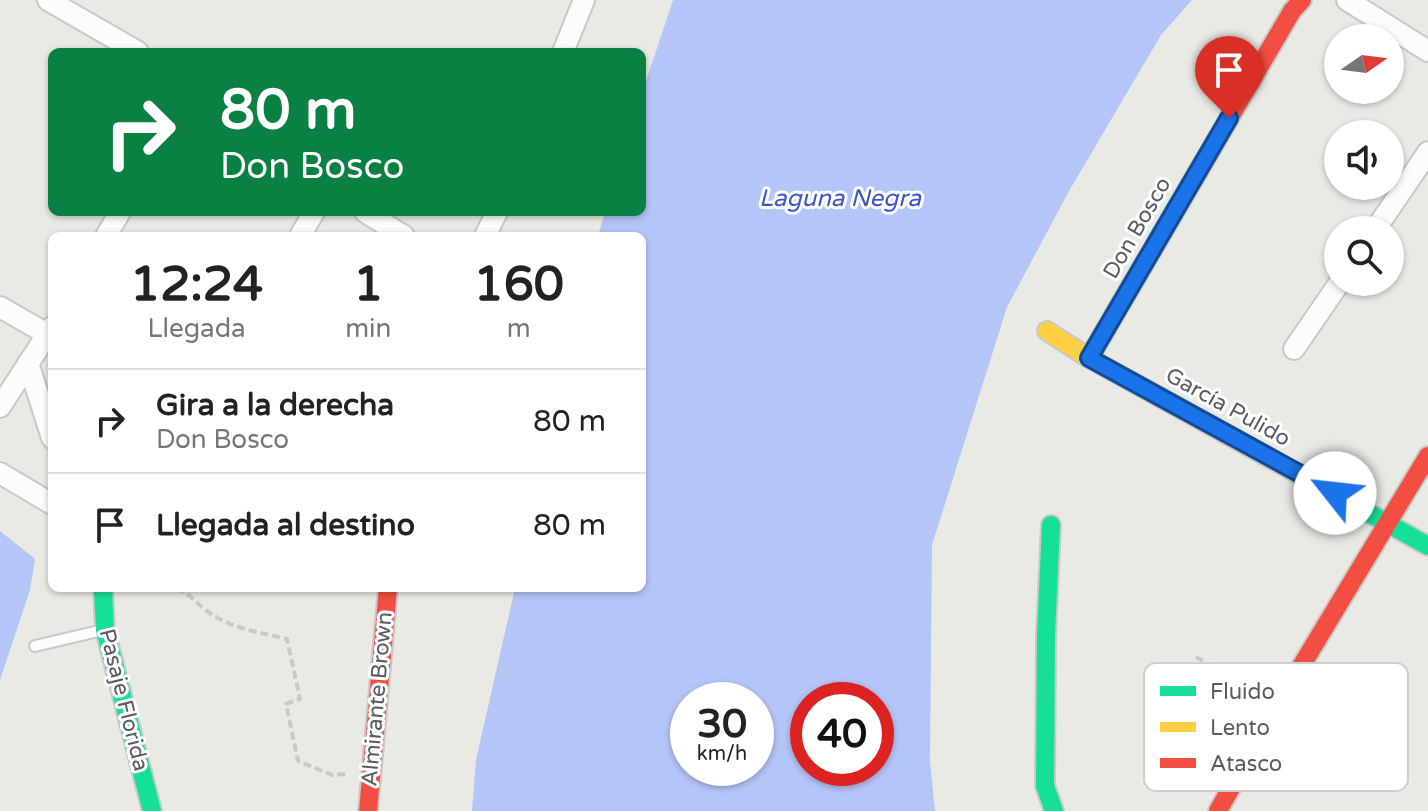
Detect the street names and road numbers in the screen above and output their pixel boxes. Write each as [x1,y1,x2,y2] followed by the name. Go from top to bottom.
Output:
[1098,173,1176,283] street label: Don Bosco
[1161,362,1295,452] street label: García Pulido
[356,611,398,787] street label: Almirante Brown
[94,626,154,774] street label: Pasaje Florida

